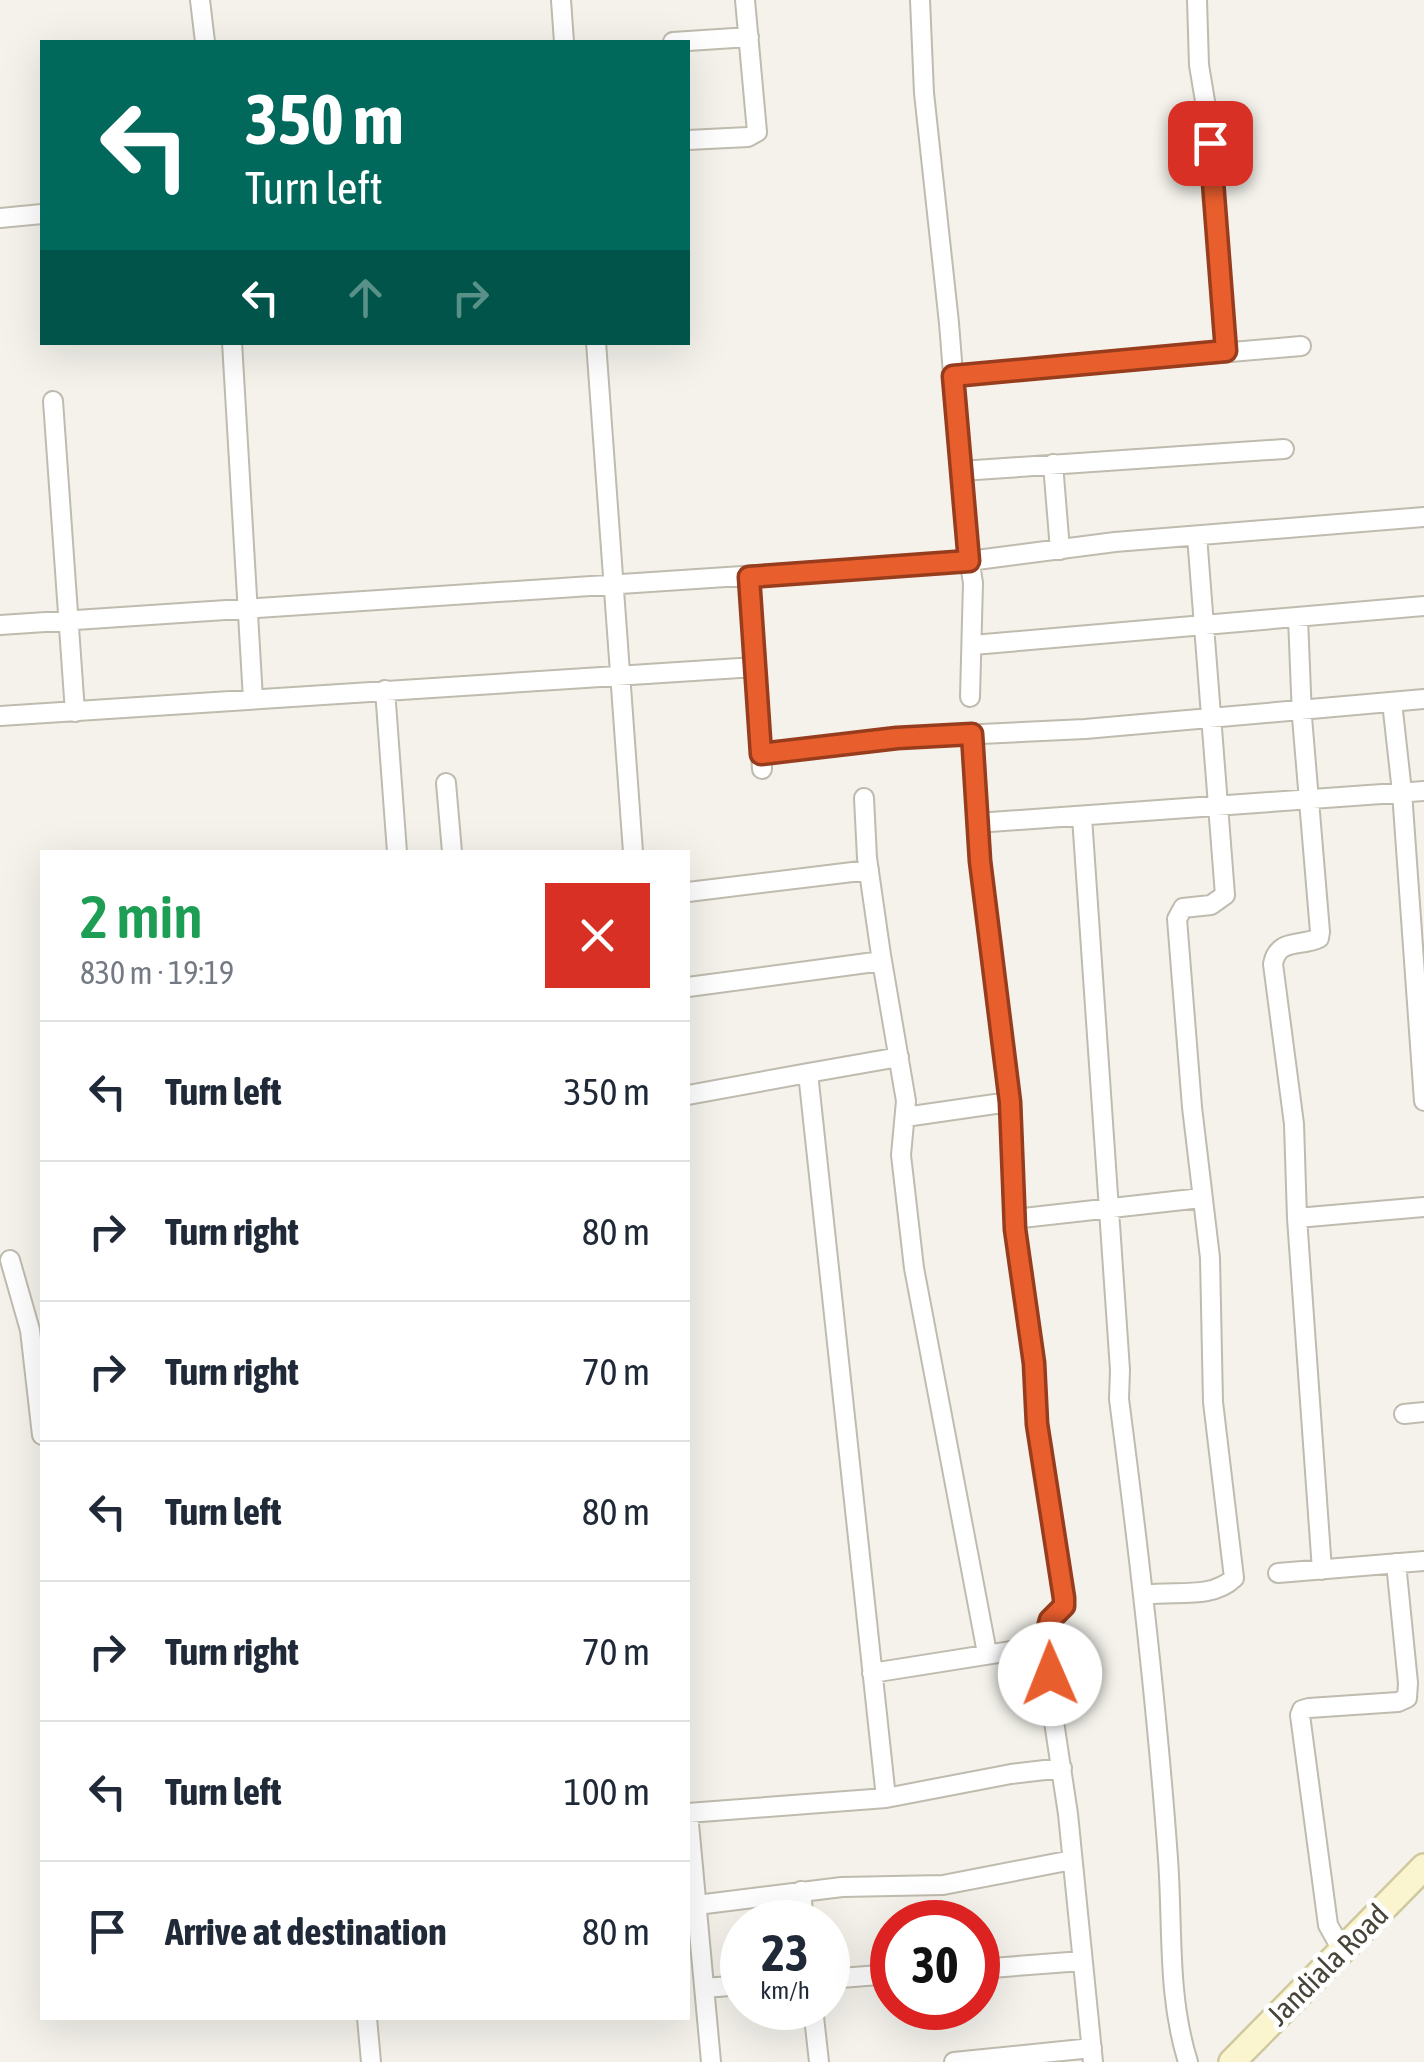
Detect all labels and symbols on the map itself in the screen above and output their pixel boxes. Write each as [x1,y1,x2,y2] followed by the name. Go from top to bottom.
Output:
[1168,101,1253,186] pin
[998,1622,1102,1726] position arrow
[1260,1897,1395,2032] street label: Jandiala Road
[870,1900,1000,2030] speed limit sign: 30

